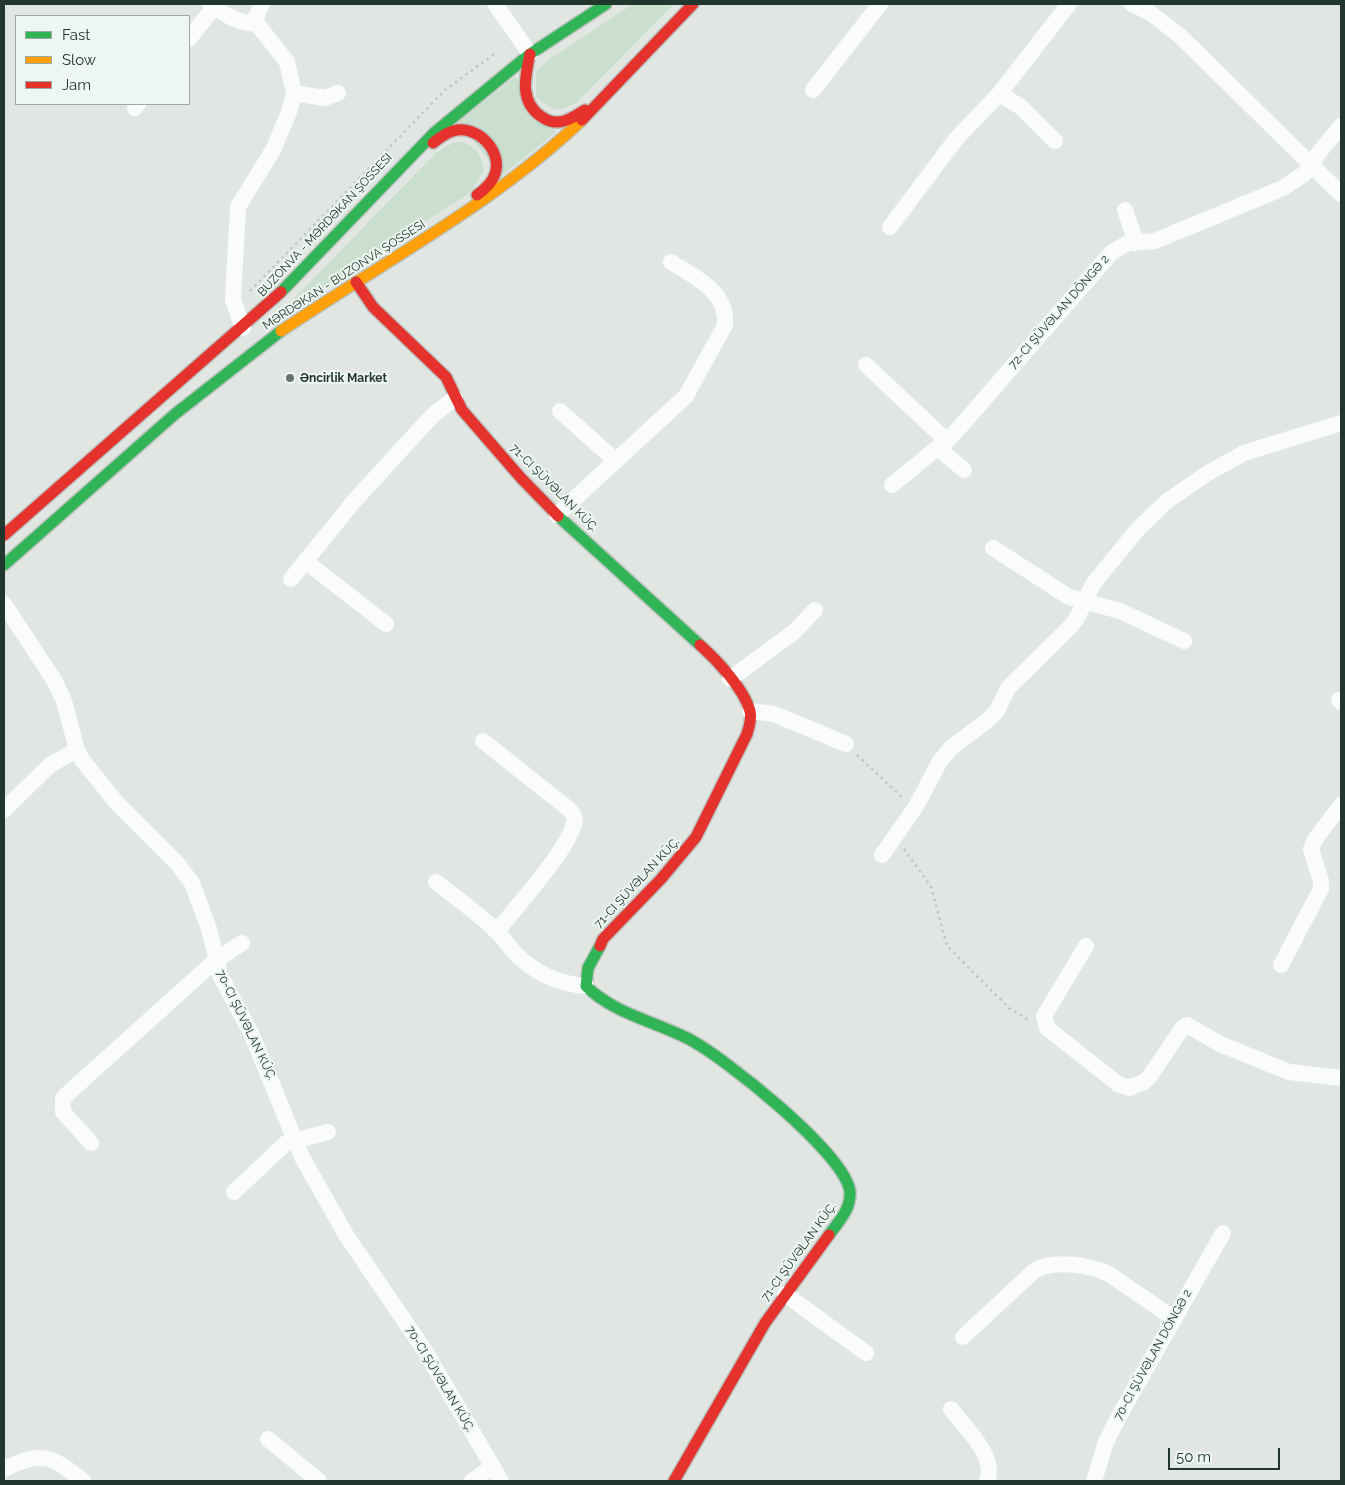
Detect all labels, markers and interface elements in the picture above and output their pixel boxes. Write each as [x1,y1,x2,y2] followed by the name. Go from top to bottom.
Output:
[15,15,190,105] legend
[62,26,90,44] text: Fast
[62,51,96,69] text: Slow
[62,76,91,94] text: Jam
[255,150,395,300] street label: BUZONVA - MƏRDƏKAN ŞOSSESI
[260,217,428,333] street label: MƏRDƏKAN - BUZONVA ŞOSSESI
[1006,252,1112,372] street label: 72-CI ŞÜVƏLAN DÖNGƏ 2
[300,371,387,385] place label: Əncirlik Market
[284,372,296,384] marker: Əncirlik Market
[507,441,601,535] street label: 71-CI ŞÜVƏLAN KÜÇ.
[591,835,683,931] street label: 71-CI ŞÜVƏLAN KÜÇ.
[213,968,279,1082] street label: 70-CI ŞÜVƏLAN KÜÇ.
[758,1200,840,1304] street label: 71-CI ŞÜVƏLAN KÜÇ.
[1111,1287,1195,1423] street label: 70-CI ŞÜVƏLAN DÖNGƏ 2
[403,1324,477,1434] street label: 70-CI ŞÜVƏLAN KÜÇ.
[1170,1438,1282,1470] scale bar
[1176,1448,1211,1466] text: 50 m

